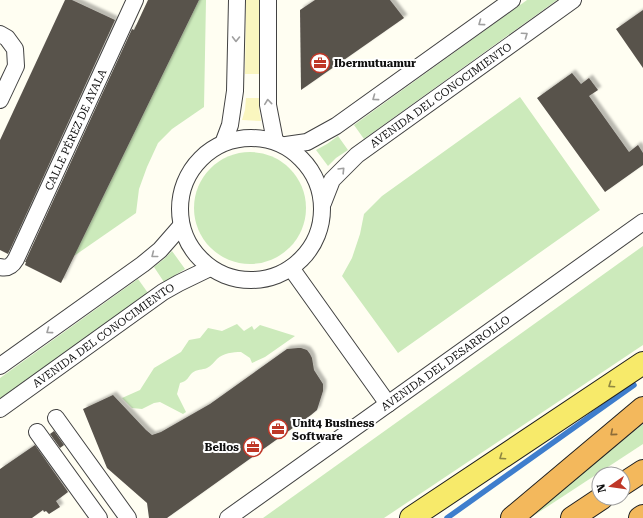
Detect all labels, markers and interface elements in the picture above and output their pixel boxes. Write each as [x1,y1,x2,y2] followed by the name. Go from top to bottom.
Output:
[478,18,485,25] one-way arrow
[521,33,528,40] one-way arrow
[232,36,240,42] one-way arrow
[368,40,515,151] street label: AVENIDA DEL CONOCIMIENTO
[309,52,331,74] office icon: Ibermutuamur
[334,57,416,70] place label: Ibermutuamur
[42,67,109,193] street label: CALLE PÉREZ DE AYALA
[372,93,379,101] one-way arrow
[264,99,273,105] one-way arrow
[337,167,345,175] one-way arrow
[152,250,159,257] one-way arrow
[30,281,177,391] street label: AVENIDA DEL CONOCIMIENTO
[379,313,513,414] street label: AVENIDA DEL DESARROLLO
[46,326,53,334] one-way arrow
[608,380,615,387] one-way arrow
[292,417,375,443] place label: Unit4 Business Software
[267,418,289,440] office icon: Unit4 Business Software
[610,429,618,436] one-way arrow
[242,436,264,458] office icon: Belios
[205,441,239,454] place label: Belios
[500,452,507,459] one-way arrow
[591,466,631,506] north arrow
[594,482,609,494] text: N

